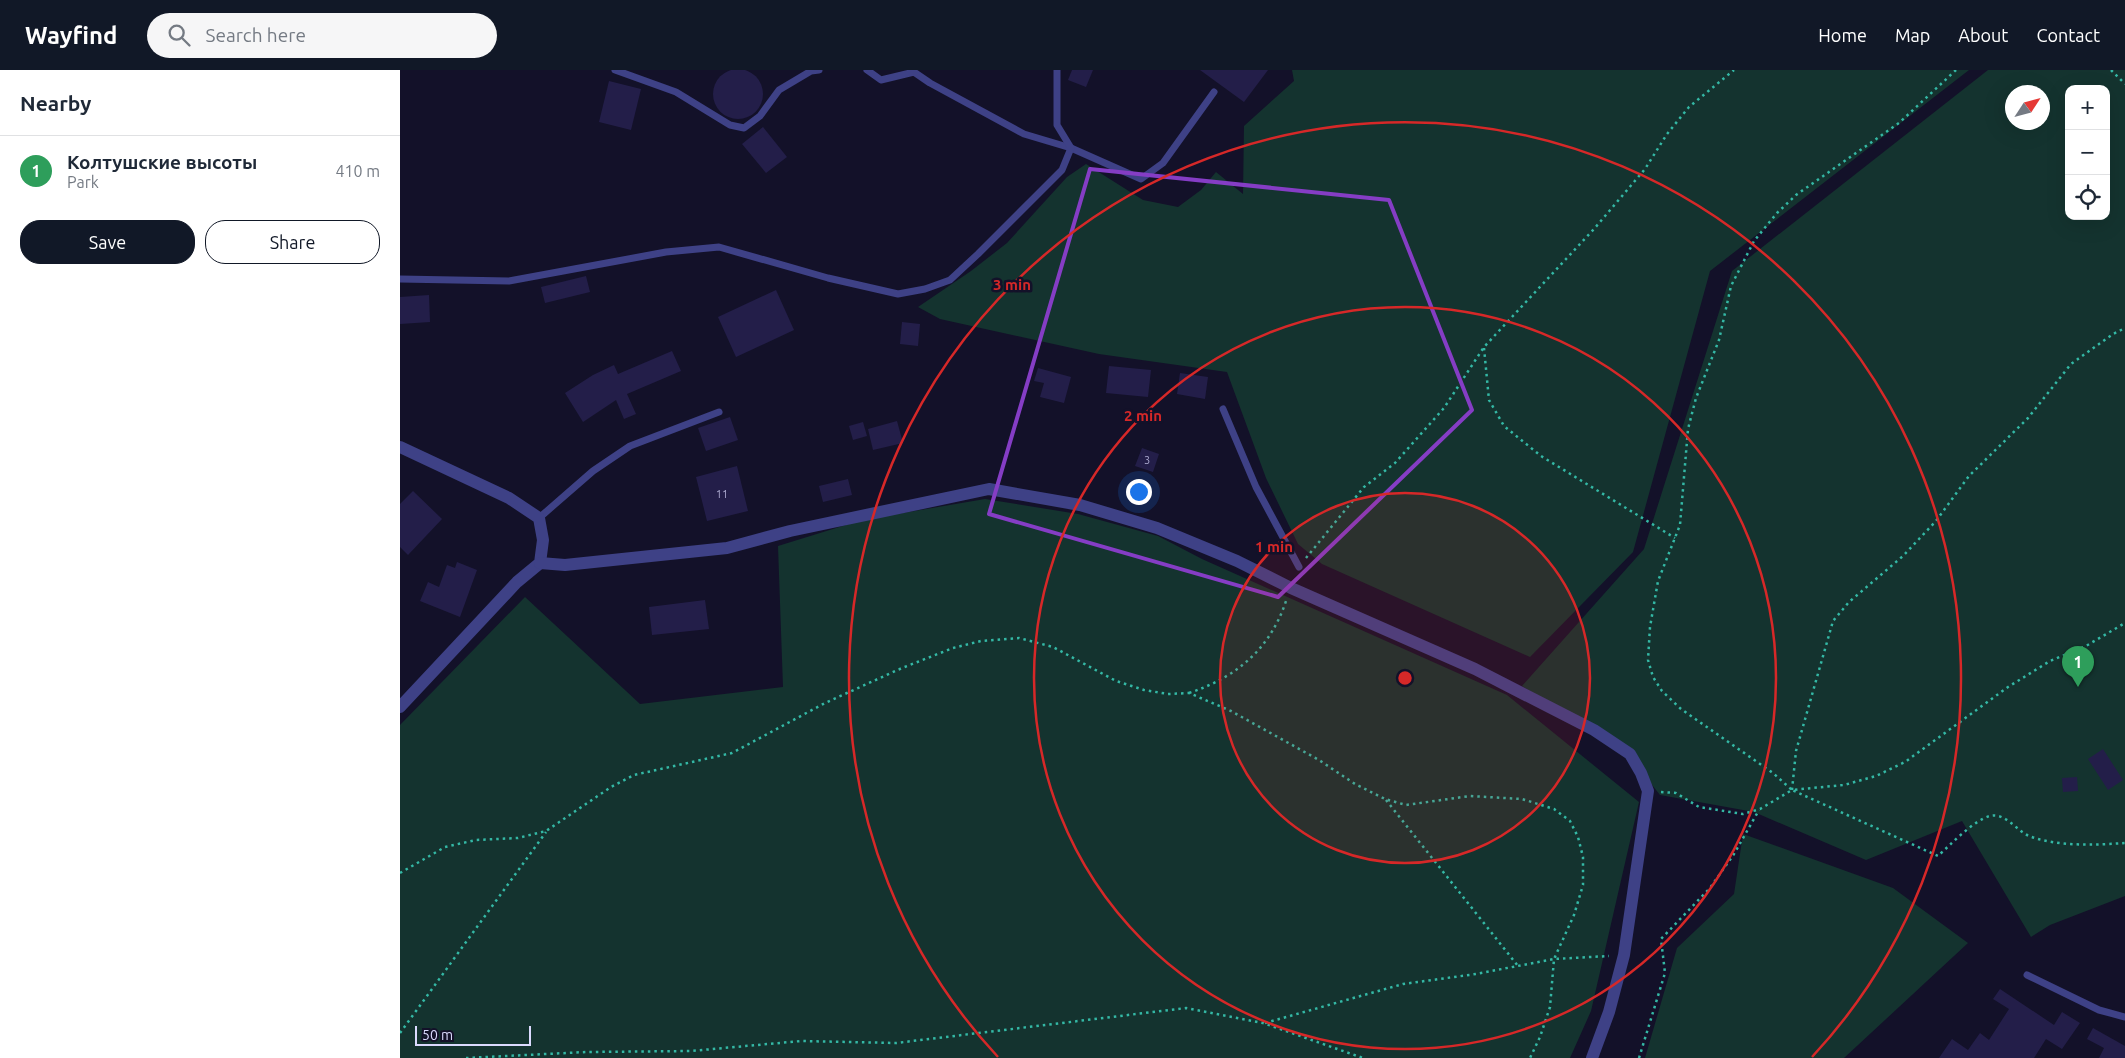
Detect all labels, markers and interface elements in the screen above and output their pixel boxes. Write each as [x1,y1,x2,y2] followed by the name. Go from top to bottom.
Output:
[147,13,497,58] search box
[165,21,193,49] icon: search
[25,22,117,49] text: Wayfind
[205,24,306,46] text: Search here
[1818,25,1867,45] text: Home
[1895,25,1930,45] text: Map
[1958,25,2008,45] text: About
[2036,25,2100,45] text: Contact
[2005,85,2050,130] north arrow
[2065,85,2110,220] map controls
[2065,85,2110,130] button: +
[20,91,91,115] text: Nearby
[2065,130,2110,175] button: −
[67,151,257,173] text: Колтушские высоты
[31,162,41,180] text: 1
[335,162,380,180] text: 410 m
[67,173,99,191] text: Park
[2065,175,2110,220] button: locate
[20,220,195,264] button: Save
[205,220,380,264] button: Share
[993,276,1031,293] text: 3 min
[1124,407,1162,424] text: 2 min
[1144,454,1150,466] house number: 3
[1126,479,1152,505] your location
[716,488,728,500] house number: 11
[1255,538,1293,555] text: 1 min
[2062,646,2094,687] pin: 1
[1396,669,1414,687] centre of rings
[415,1023,531,1046] scale bar
[422,1027,453,1043] text: 50 m

